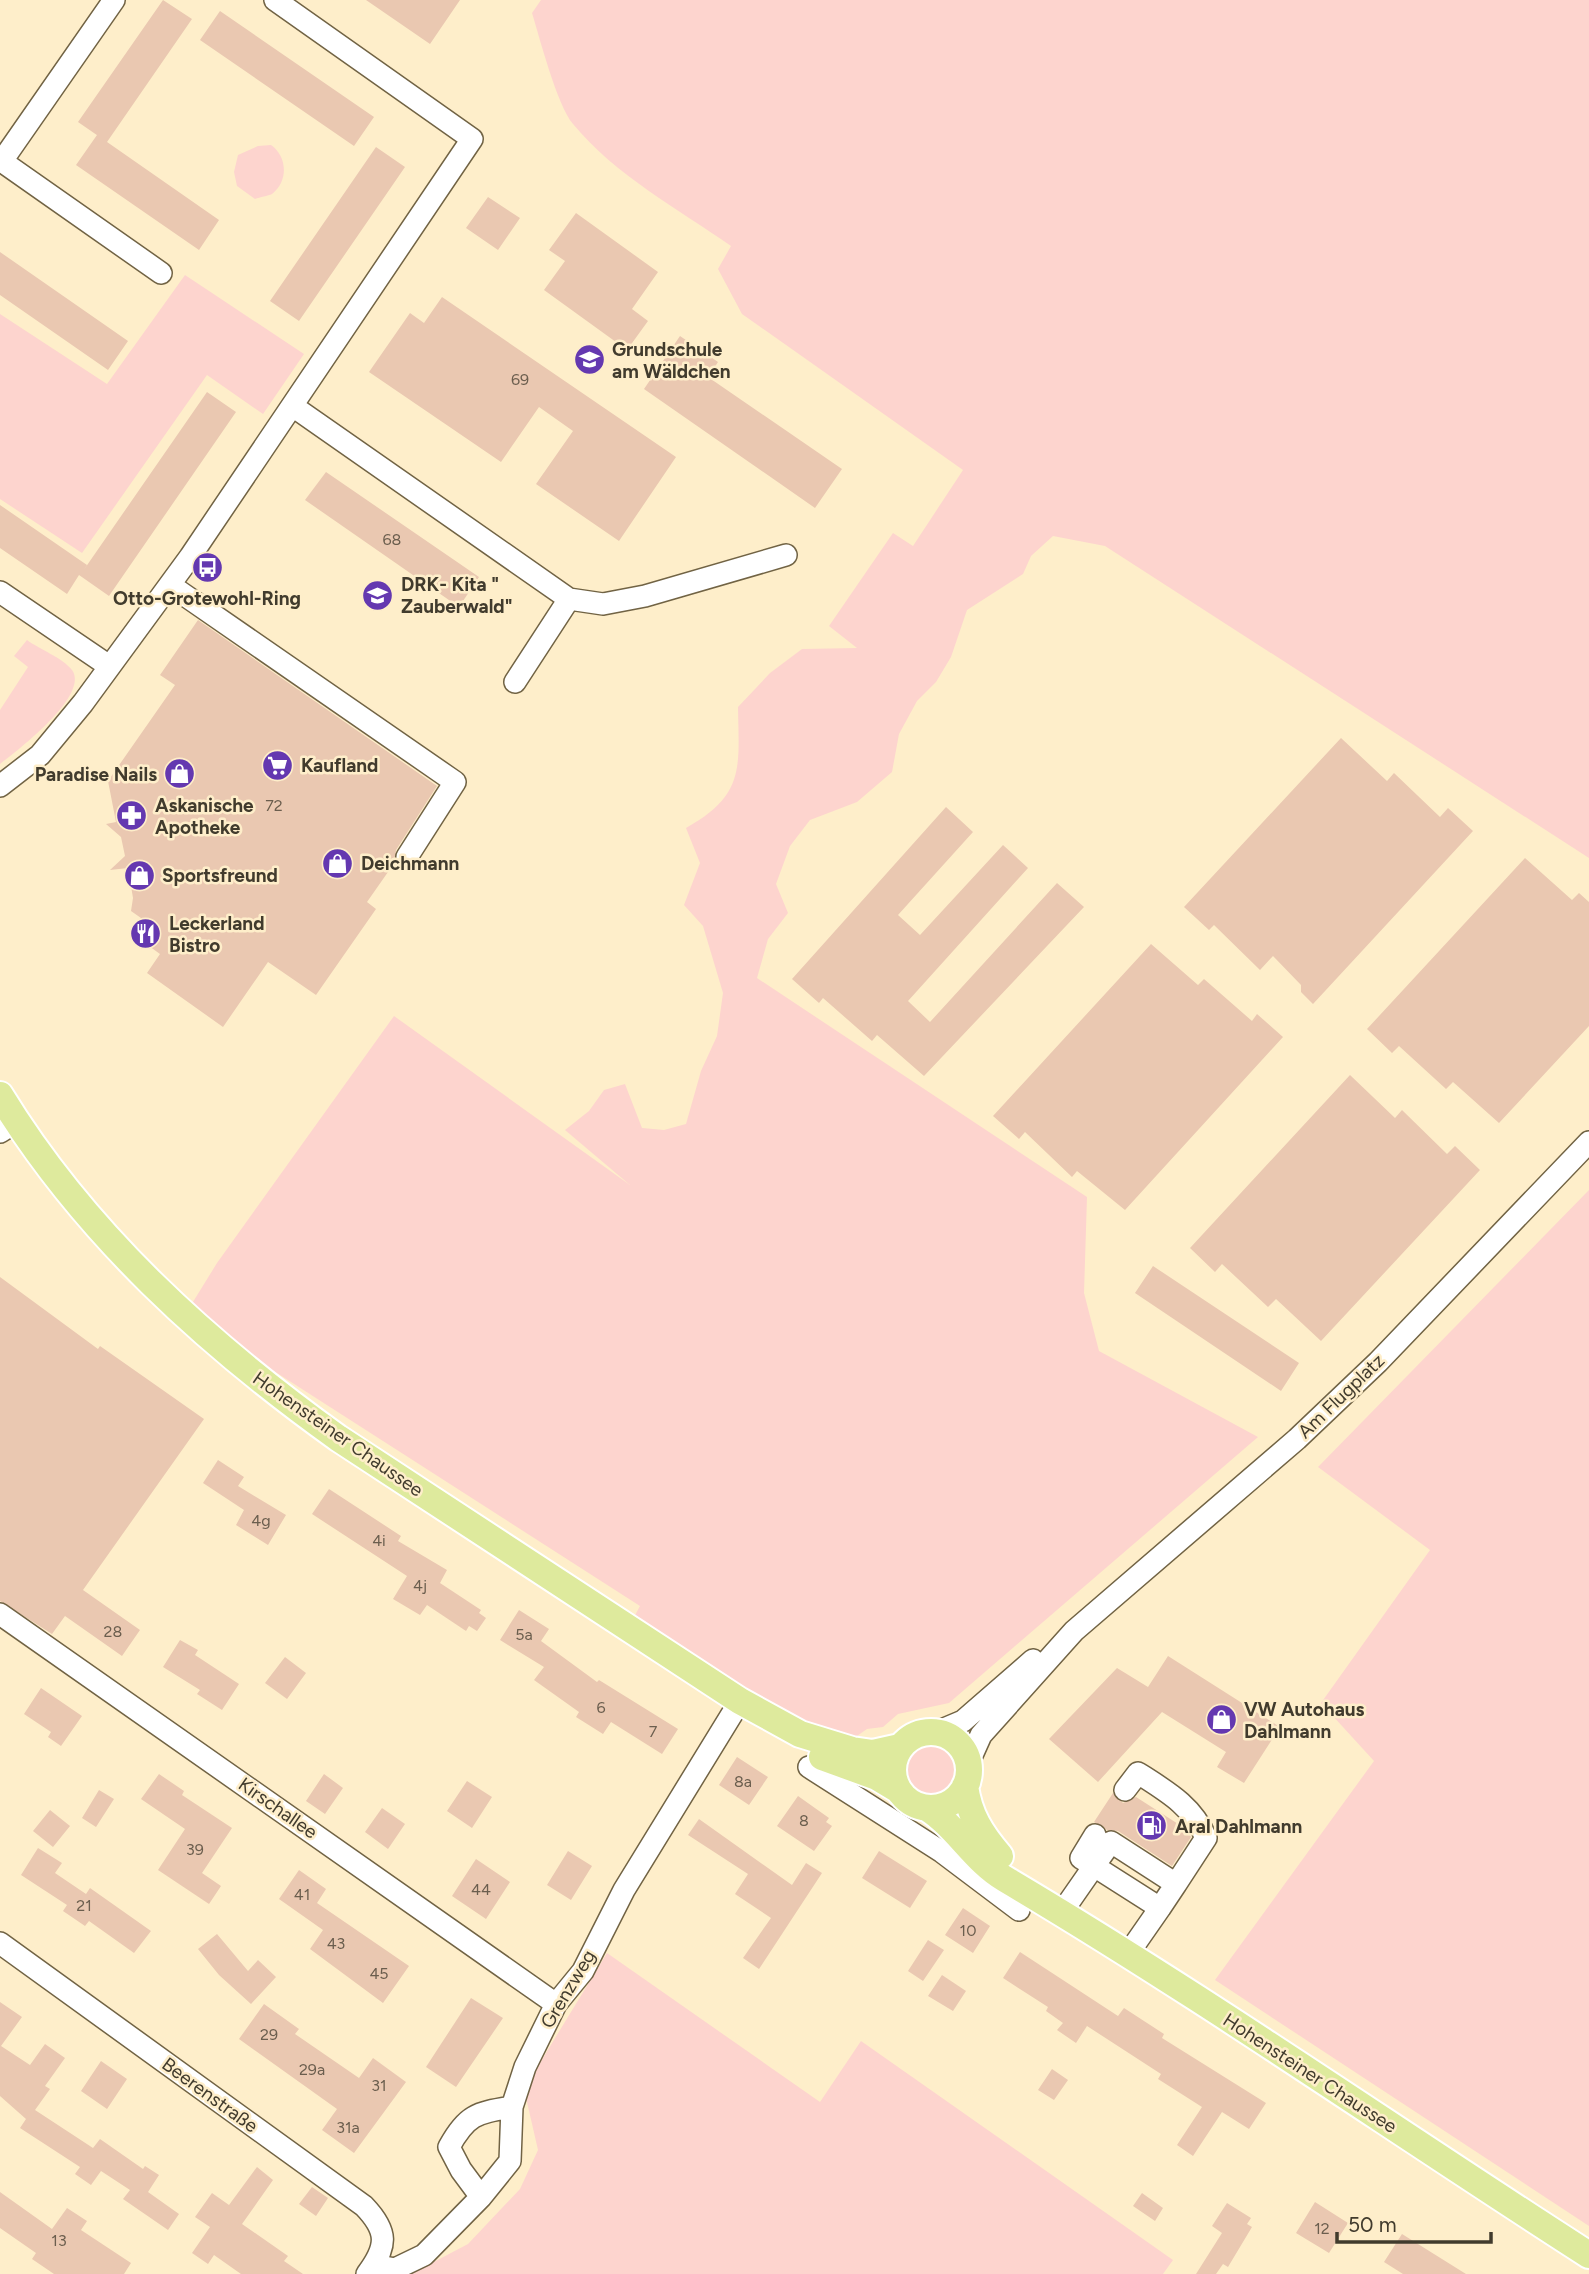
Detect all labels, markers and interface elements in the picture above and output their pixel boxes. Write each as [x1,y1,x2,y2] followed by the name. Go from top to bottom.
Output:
[612,338,730,383] place label: Grundschule am Wäldchen
[572,343,606,377] school or university icon: Grundschule am Wäldchen
[511,370,529,389] house number: 69
[383,530,401,549] house number: 68
[190,550,224,584] bus stop icon: Otto-Grotewohl-Ring
[401,573,512,618] place label: DRK- Kita " Zauberwald"
[361,578,395,612] school or university icon: DRK- Kita " Zauberwald"
[113,587,301,610] place label: Otto-Grotewohl-Ring
[261,748,295,782] supermarket icon: Kaufland
[301,754,378,777] place label: Kaufland
[163,757,197,791] shop icon: Paradise Nails
[35,763,157,786] place label: Paradise Nails
[155,794,254,839] place label: Askanische Apotheke
[265,796,283,815] house number: 72
[115,799,149,833] pharmacy icon: Askanische Apotheke
[321,846,355,880] shop icon: Deichmann
[361,852,459,875] place label: Deichmann
[122,858,156,892] shop icon: Sportsfreund
[162,864,278,887] place label: Sportsfreund
[169,912,264,957] place label: Leckerland Bistro
[129,917,163,951] restaurant icon: Leckerland Bistro
[1293,1349,1389,1443] street label: Am Flugplatz
[248,1366,428,1502] street label: Hohensteiner Chaussee
[251,1511,271,1530] house number: 4g
[372,1531,386,1550] house number: 4i
[413,1576,427,1595] house number: 4j
[104,1622,122,1641] house number: 28
[515,1625,533,1644] house number: 5a
[596,1698,606,1717] house number: 6
[1244,1698,1365,1743] place label: VW Autohaus Dahlmann
[1204,1703,1238,1737] shop icon: VW Autohaus Dahlmann
[649,1722,658,1741] house number: 7
[234,1772,322,1844] street label: Kirschallee
[734,1772,752,1791] house number: 8a
[1135,1809,1169,1843] fuel station icon: Aral Dahlmann
[799,1811,809,1830] house number: 8
[1175,1815,1302,1838] place label: Aral Dahlmann
[186,1840,204,1859] house number: 39
[471,1880,491,1899] house number: 44
[294,1885,310,1904] house number: 41
[76,1896,92,1915] house number: 21
[960,1921,976,1940] house number: 10
[327,1934,345,1953] house number: 43
[536,1946,600,2032] street label: Grenzweg
[369,1964,389,1983] house number: 45
[1219,2008,1401,2138] street label: Hohensteiner Chaussee
[260,2025,278,2044] house number: 29
[158,2052,262,2138] street label: Beerenstraße
[299,2060,325,2079] house number: 29a
[371,2076,387,2095] house number: 31
[336,2118,360,2137] house number: 31a
[1337,2200,1491,2244] scale bar
[1348,2212,1397,2237] text: 50 m
[1314,2219,1330,2238] house number: 12
[51,2231,67,2250] house number: 13

